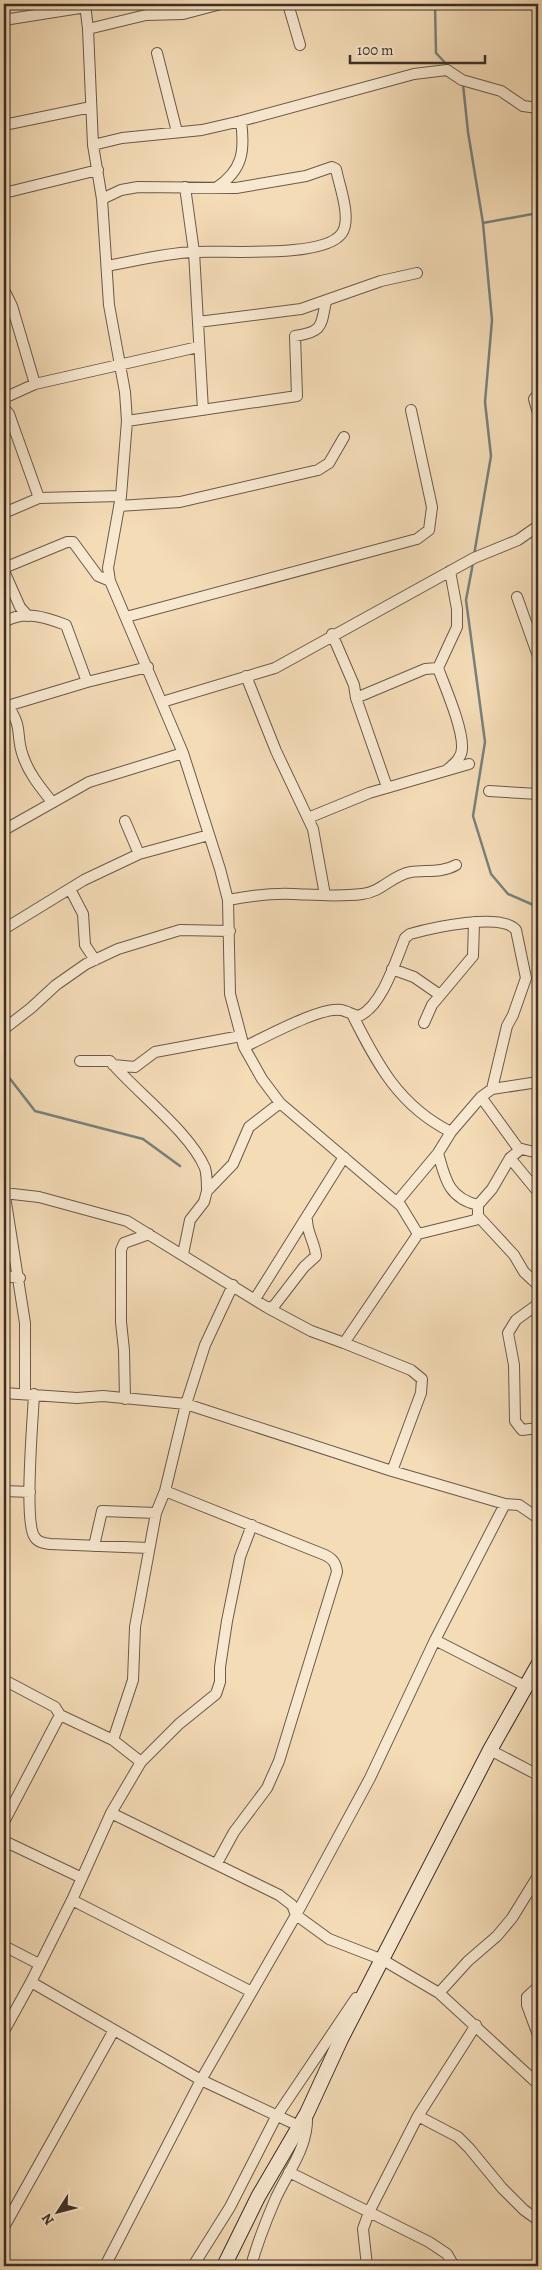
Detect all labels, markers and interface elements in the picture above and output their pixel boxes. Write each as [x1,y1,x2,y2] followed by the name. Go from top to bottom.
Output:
[350,32,484,64] scale bar
[357,40,394,60] text: 100 m
[32,2188,82,2238] north arrow
[37,2210,59,2229] text: N

